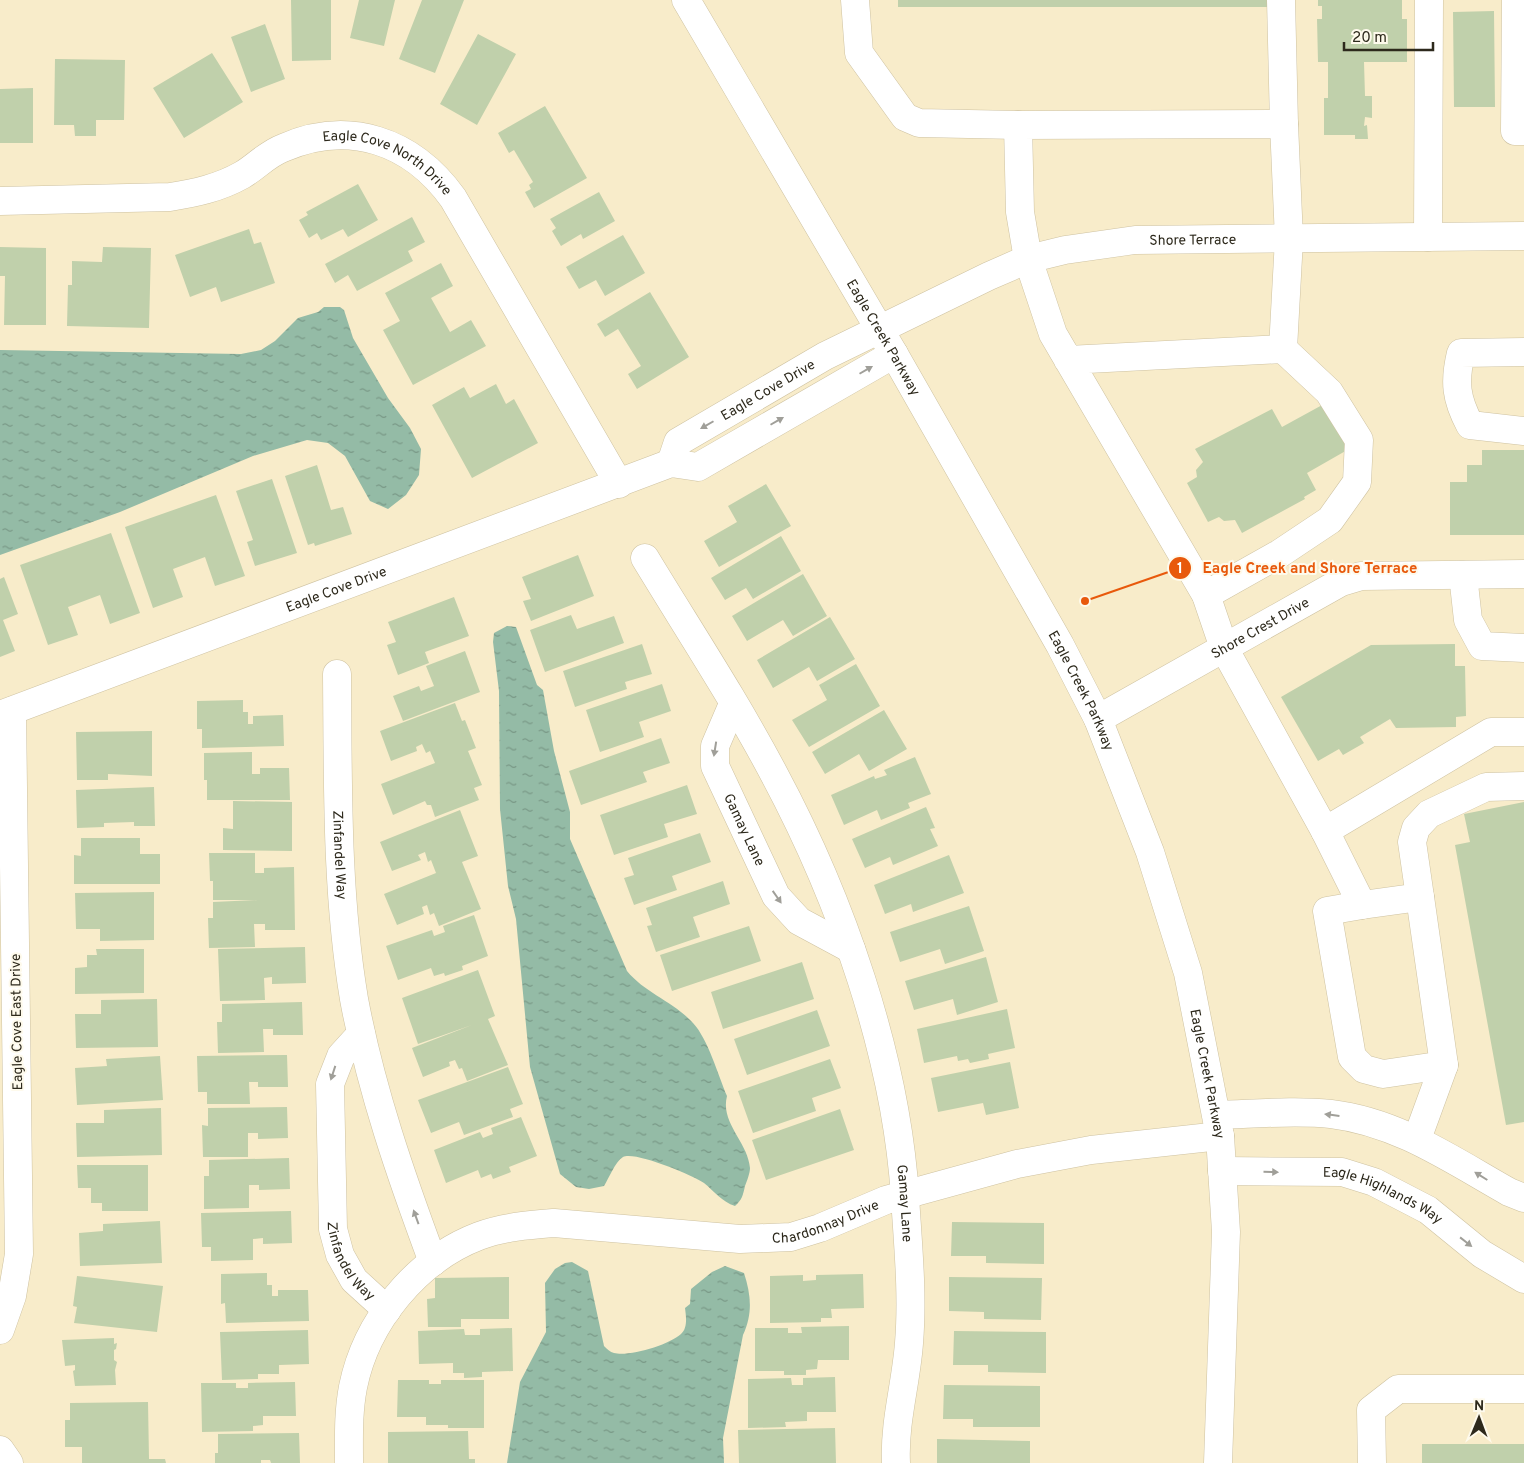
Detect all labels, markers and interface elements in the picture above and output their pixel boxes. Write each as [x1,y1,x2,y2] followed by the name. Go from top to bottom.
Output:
[1344,20,1433,52] scale bar
[1352,29,1387,48] text: 20 m
[322,128,455,199] street label: Eagle Cove North Drive
[1149,232,1236,250] street label: Shore Terrace
[842,277,923,399] street label: Eagle Creek Parkway
[718,357,819,425] street label: Eagle Cove Drive
[859,366,874,374] one-way arrow
[771,417,784,426] one-way arrow
[701,420,714,429] one-way arrow
[1167,553,1427,583] callout: Eagle Creek and Shore Terrace
[1177,560,1183,579] text: 1
[1203,560,1417,579] text: Eagle Creek and Shore Terrace
[284,564,389,617] street label: Eagle Cove Drive
[1209,595,1313,663] street label: Shore Crest Drive
[1044,628,1117,754] street label: Eagle Creek Parkway
[711,742,719,758] one-way arrow
[719,791,768,869] street label: Gamay Lane
[328,810,349,900] street label: Zinfandel Way
[772,890,783,903] one-way arrow
[8,953,27,1091] street label: Eagle Cove East Drive
[1185,1008,1227,1140] street label: Eagle Creek Parkway
[329,1066,337,1081] one-way arrow
[1324,1111,1340,1119] one-way arrow
[892,1164,915,1243] street label: Gamay Lane
[1323,1164,1445,1228] street label: Eagle Highlands Way
[1263,1168,1279,1176] one-way arrow
[1474,1171,1487,1181] one-way arrow
[772,1197,882,1248] street label: Chardonnay Drive
[412,1209,419,1224] one-way arrow
[323,1221,378,1305] street label: Zinfandel Way
[1459,1236,1472,1247] one-way arrow
[1454,1393,1504,1443] north arrow
[1474,1398,1484,1415] text: N

